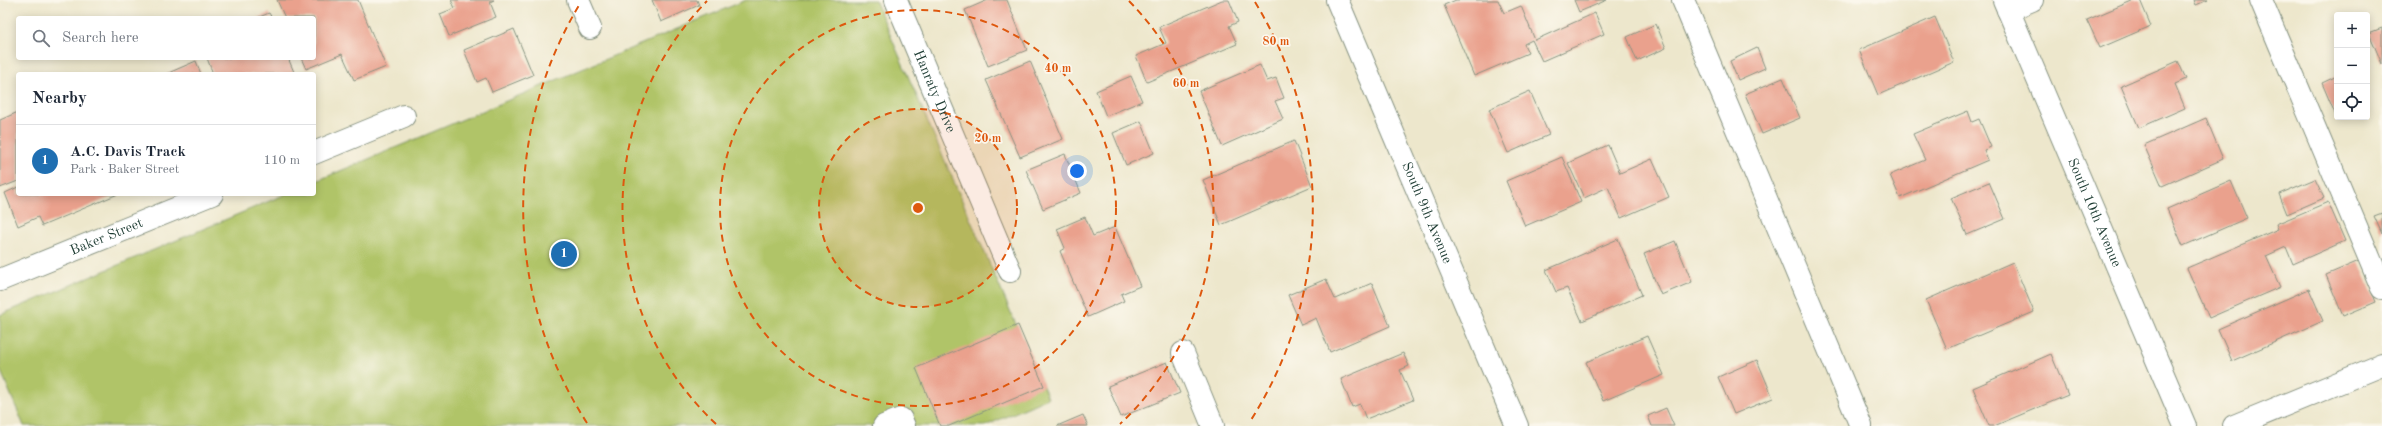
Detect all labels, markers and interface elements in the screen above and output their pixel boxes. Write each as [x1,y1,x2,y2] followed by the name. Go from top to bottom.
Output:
[2334,12,2370,120] map controls
[2334,12,2370,48] button: +
[16,16,316,60] search box
[30,27,52,49] icon: search
[62,31,139,46] text: Search here
[1263,36,1290,48] text: 80 m
[911,48,958,135] street label: Hanraty Drive
[2334,48,2370,84] button: −
[1045,63,1072,75] text: 40 m
[1173,78,1200,90] text: 60 m
[2334,84,2370,120] button: locate
[32,90,87,107] text: Nearby
[975,133,1002,145] text: 20 m
[70,145,186,160] text: A.C. Davis Track
[41,154,49,167] text: 1
[263,154,300,167] text: 110 m
[2065,156,2124,269] street label: South 10th Avenue
[1399,160,1455,266] street label: South 9th Avenue
[1067,161,1087,181] your location
[70,163,179,176] text: Park · Baker Street
[911,201,925,215] centre of rings
[68,216,145,258] street label: Baker Street
[551,239,577,269] pin: 1

